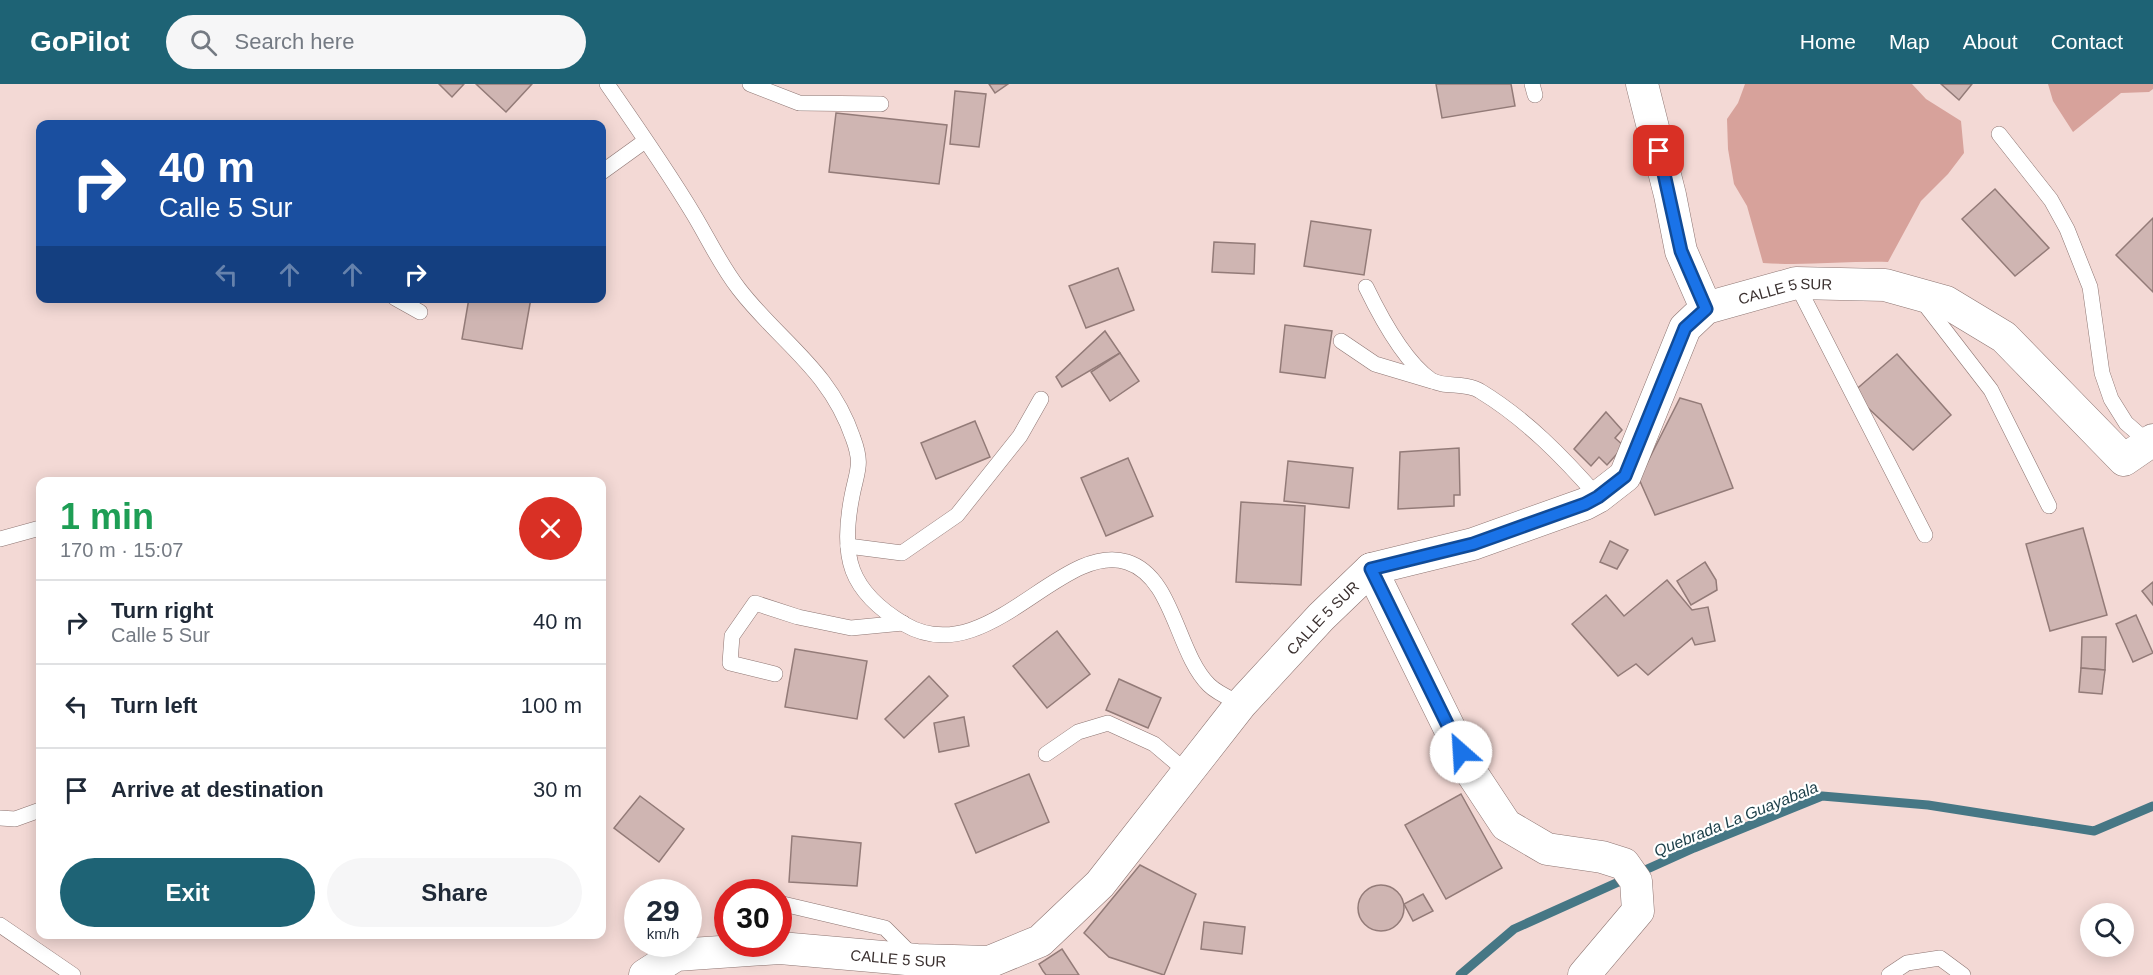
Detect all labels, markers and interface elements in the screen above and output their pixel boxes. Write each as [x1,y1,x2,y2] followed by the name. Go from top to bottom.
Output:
[166,15,586,69] search box
[30,26,130,57] text: GoPilot
[187,26,220,59] icon: search
[235,29,354,54] text: Search here
[1800,30,1856,53] text: Home
[1889,30,1930,53] text: Map
[1963,30,2018,53] text: About
[2051,30,2123,53] text: Contact
[1633,125,1684,176] pin
[1642,134,1675,167] icon: arrive
[60,144,138,222] icon: right
[159,144,255,191] text: 40 m
[159,193,293,223] text: Calle 5 Sur
[210,258,243,291] icon: left
[273,258,306,291] icon: ahead
[336,258,369,291] icon: ahead
[399,258,432,291] icon: right
[1736,275,1833,307] street label: CALLE 5 SUR
[60,496,154,537] text: 1 min
[519,497,582,560] button: close
[60,539,183,561] text: 170 m · 15:07
[1283,577,1362,658] street label: CALLE 5 SUR
[111,598,213,623] text: Turn right
[60,606,93,639] icon: right
[533,609,582,634] text: 40 m
[111,624,210,646] text: Calle 5 Sur
[60,690,93,723] icon: left
[111,693,197,718] text: Turn left
[521,693,582,718] text: 100 m
[1429,720,1493,784] position arrow
[60,774,93,807] icon: arrive
[111,777,324,802] text: Arrive at destination
[533,777,582,802] text: 30 m
[1652,778,1821,860] water label: Quebrada La Guayabala
[60,858,315,927] button: Exit
[327,858,582,927] button: Share
[714,879,792,957] speed limit sign: 30
[646,894,680,927] text: 29
[2080,903,2134,957] map controls
[2080,903,2134,957] button: search
[647,925,679,942] text: km/h
[850,946,947,969] street label: CALLE 5 SUR

